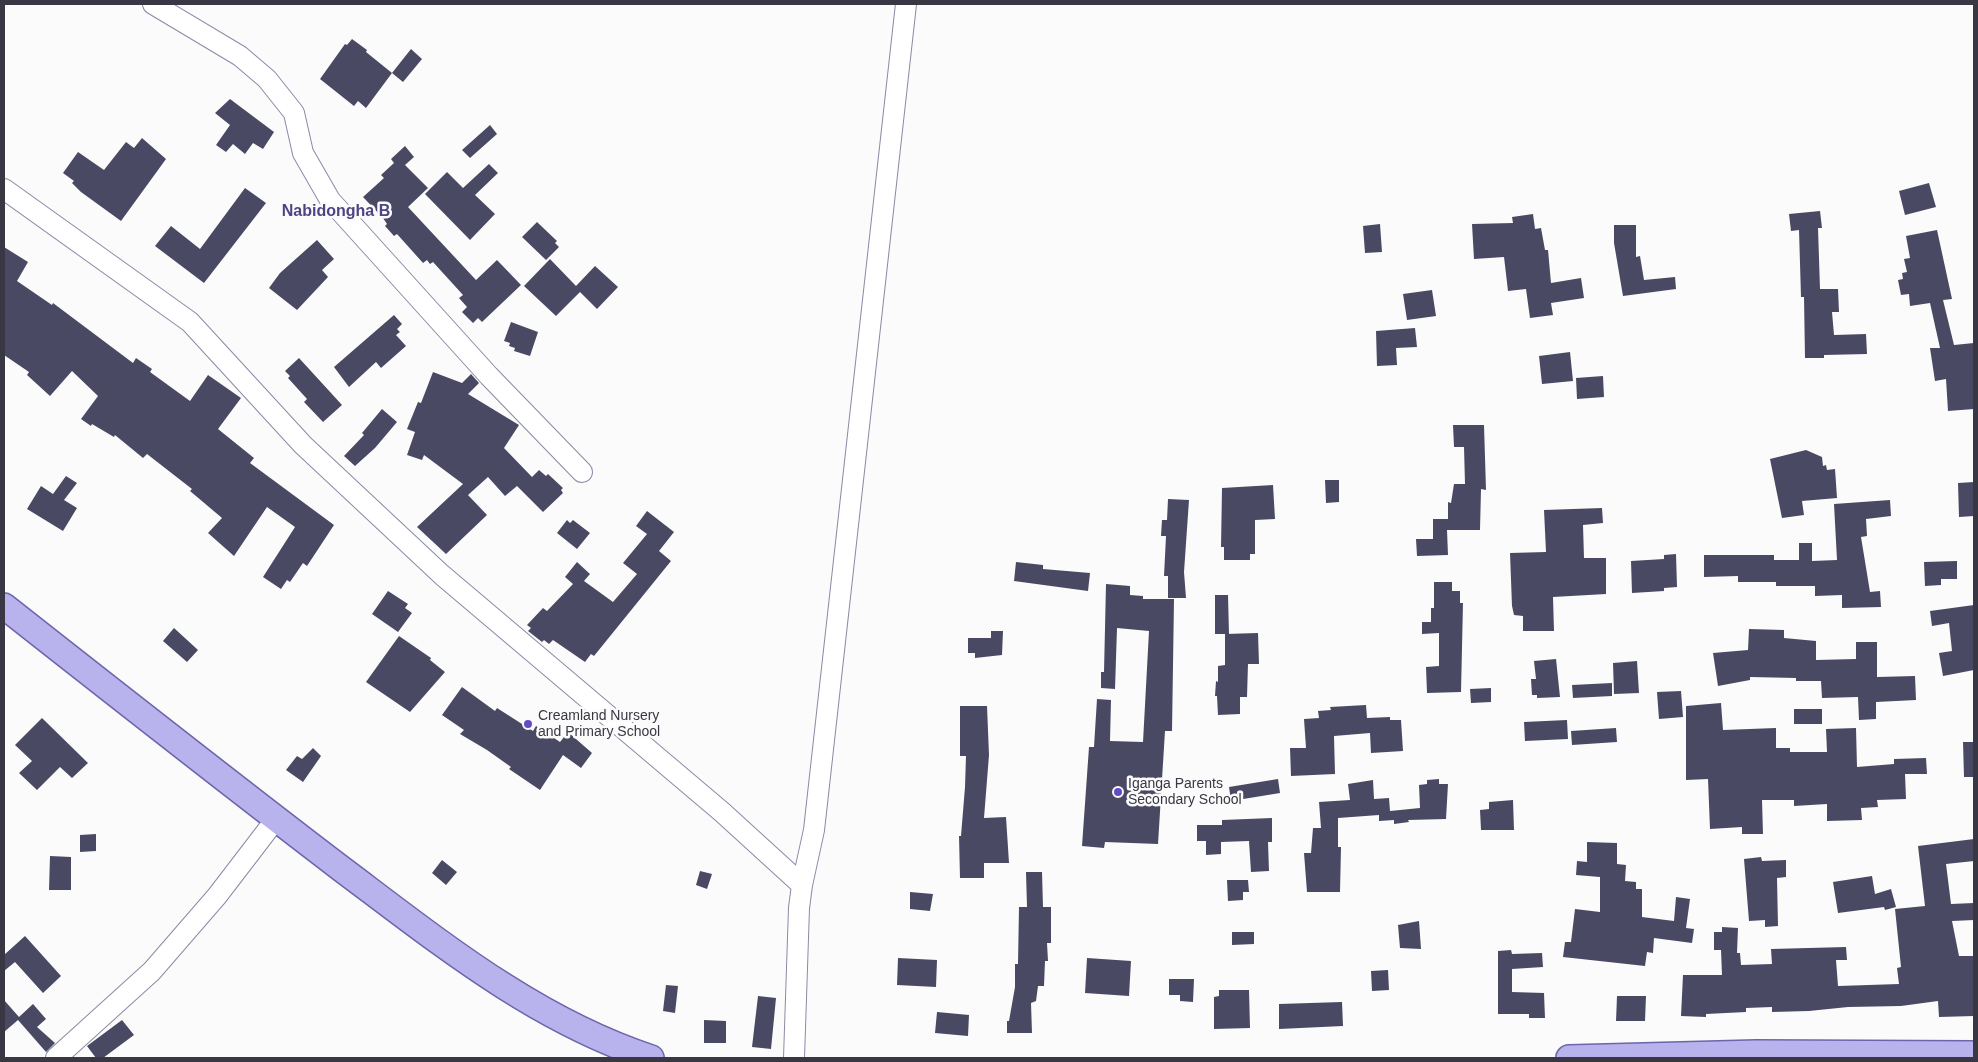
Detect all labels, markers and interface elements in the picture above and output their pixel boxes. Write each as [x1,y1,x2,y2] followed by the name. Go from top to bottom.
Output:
[282,202,390,222] district label: Nabidongha B
[538,708,660,740] place label: Creamland Nursery and Primary School
[522,718,534,730] marker: Creamland Nursery and Primary School
[1128,776,1242,809] place label: Iganga Parents Secondary School
[1112,786,1124,798] marker: Iganga Parents Secondary School

